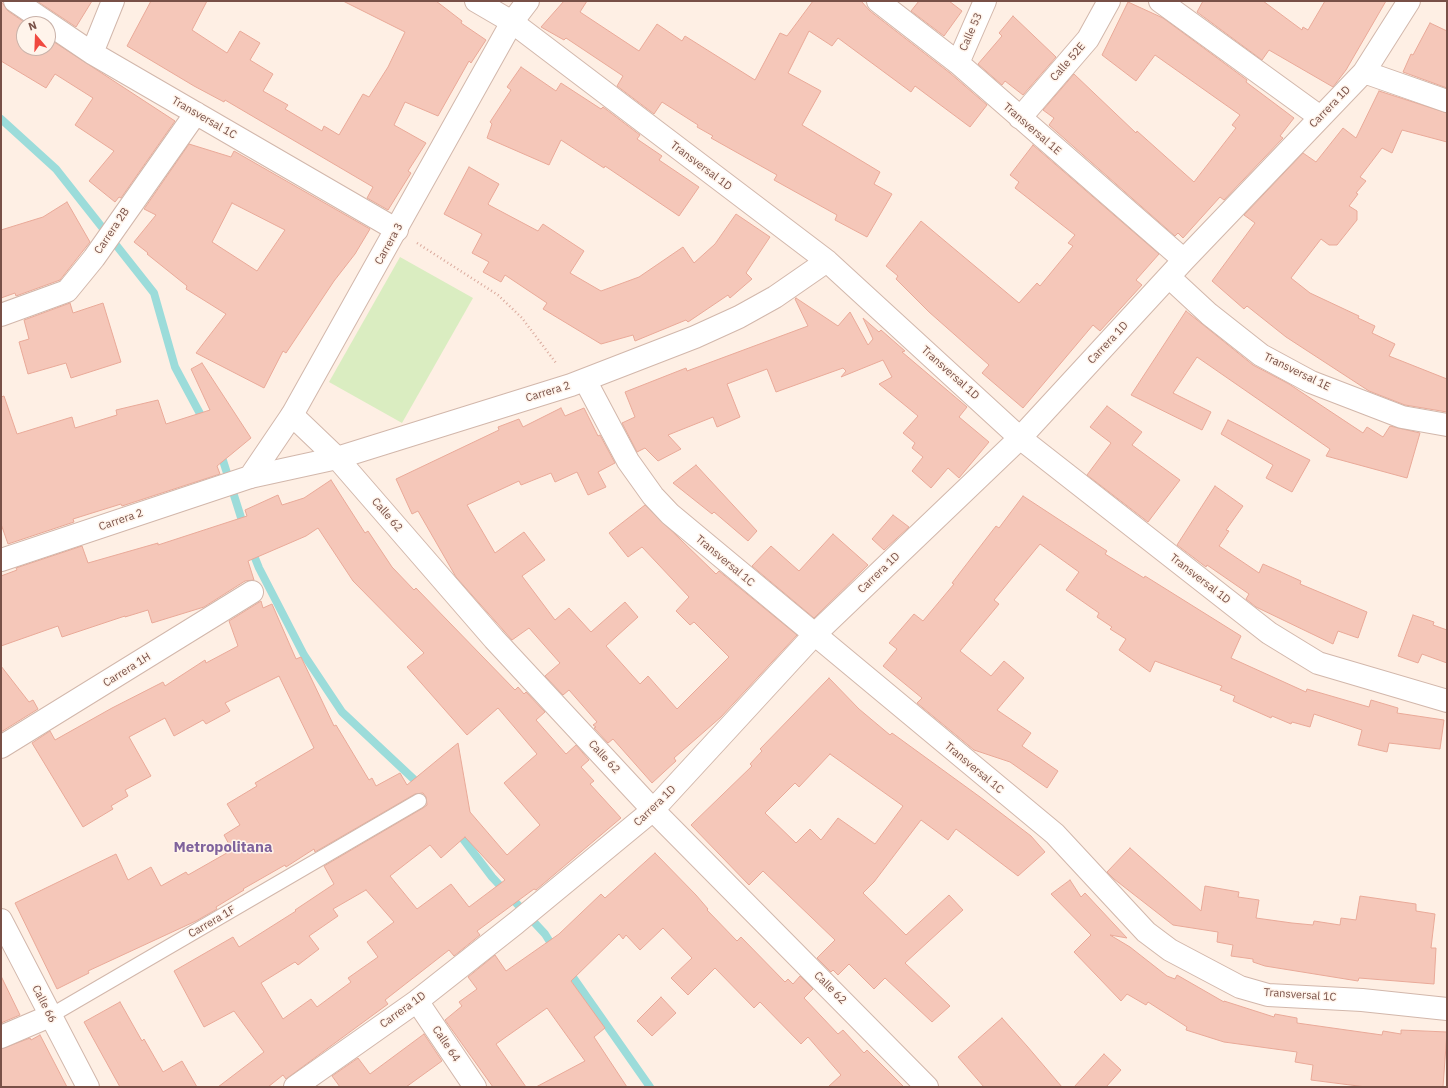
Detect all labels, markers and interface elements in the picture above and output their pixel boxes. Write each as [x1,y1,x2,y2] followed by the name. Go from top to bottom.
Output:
[957,11,985,53] street label: Calle 53
[16,16,56,56] north arrow
[26,18,38,34] text: N
[1048,40,1088,84] street label: Calle 52E
[1307,83,1353,131] street label: Carrera 1D
[169,94,239,142] street label: Transversal 1C
[1000,100,1064,158] street label: Transversal 1E
[668,139,734,193] street label: Transversal 1D
[92,205,132,257] street label: Carrera 2B
[372,221,406,267] street label: Carrera 3
[1085,319,1131,367] street label: Carrera 1D
[918,344,982,402] street label: Transversal 1D
[1262,350,1332,394] street label: Transversal 1E
[524,379,572,405] street label: Carrera 2
[369,495,405,535] street label: Calle 62
[97,506,145,534] street label: Carrera 2
[693,533,757,589] street label: Transversal 1C
[855,550,903,596] street label: Carrera 1D
[1167,551,1233,607] street label: Transversal 1D
[101,650,153,690] street label: Carrera 1H
[585,738,623,776] street label: Calle 62
[942,740,1006,796] street label: Transversal 1C
[631,783,679,829] street label: Carrera 1D
[173,839,273,857] district label: Metropolitana
[186,903,238,941] street label: Carrera 1F
[811,969,849,1007] street label: Calle 62
[29,983,59,1025] street label: Calle 66
[1263,986,1337,1004] street label: Transversal 1C
[378,989,428,1031] street label: Carrera 1D
[429,1024,463,1064] street label: Calle 64

